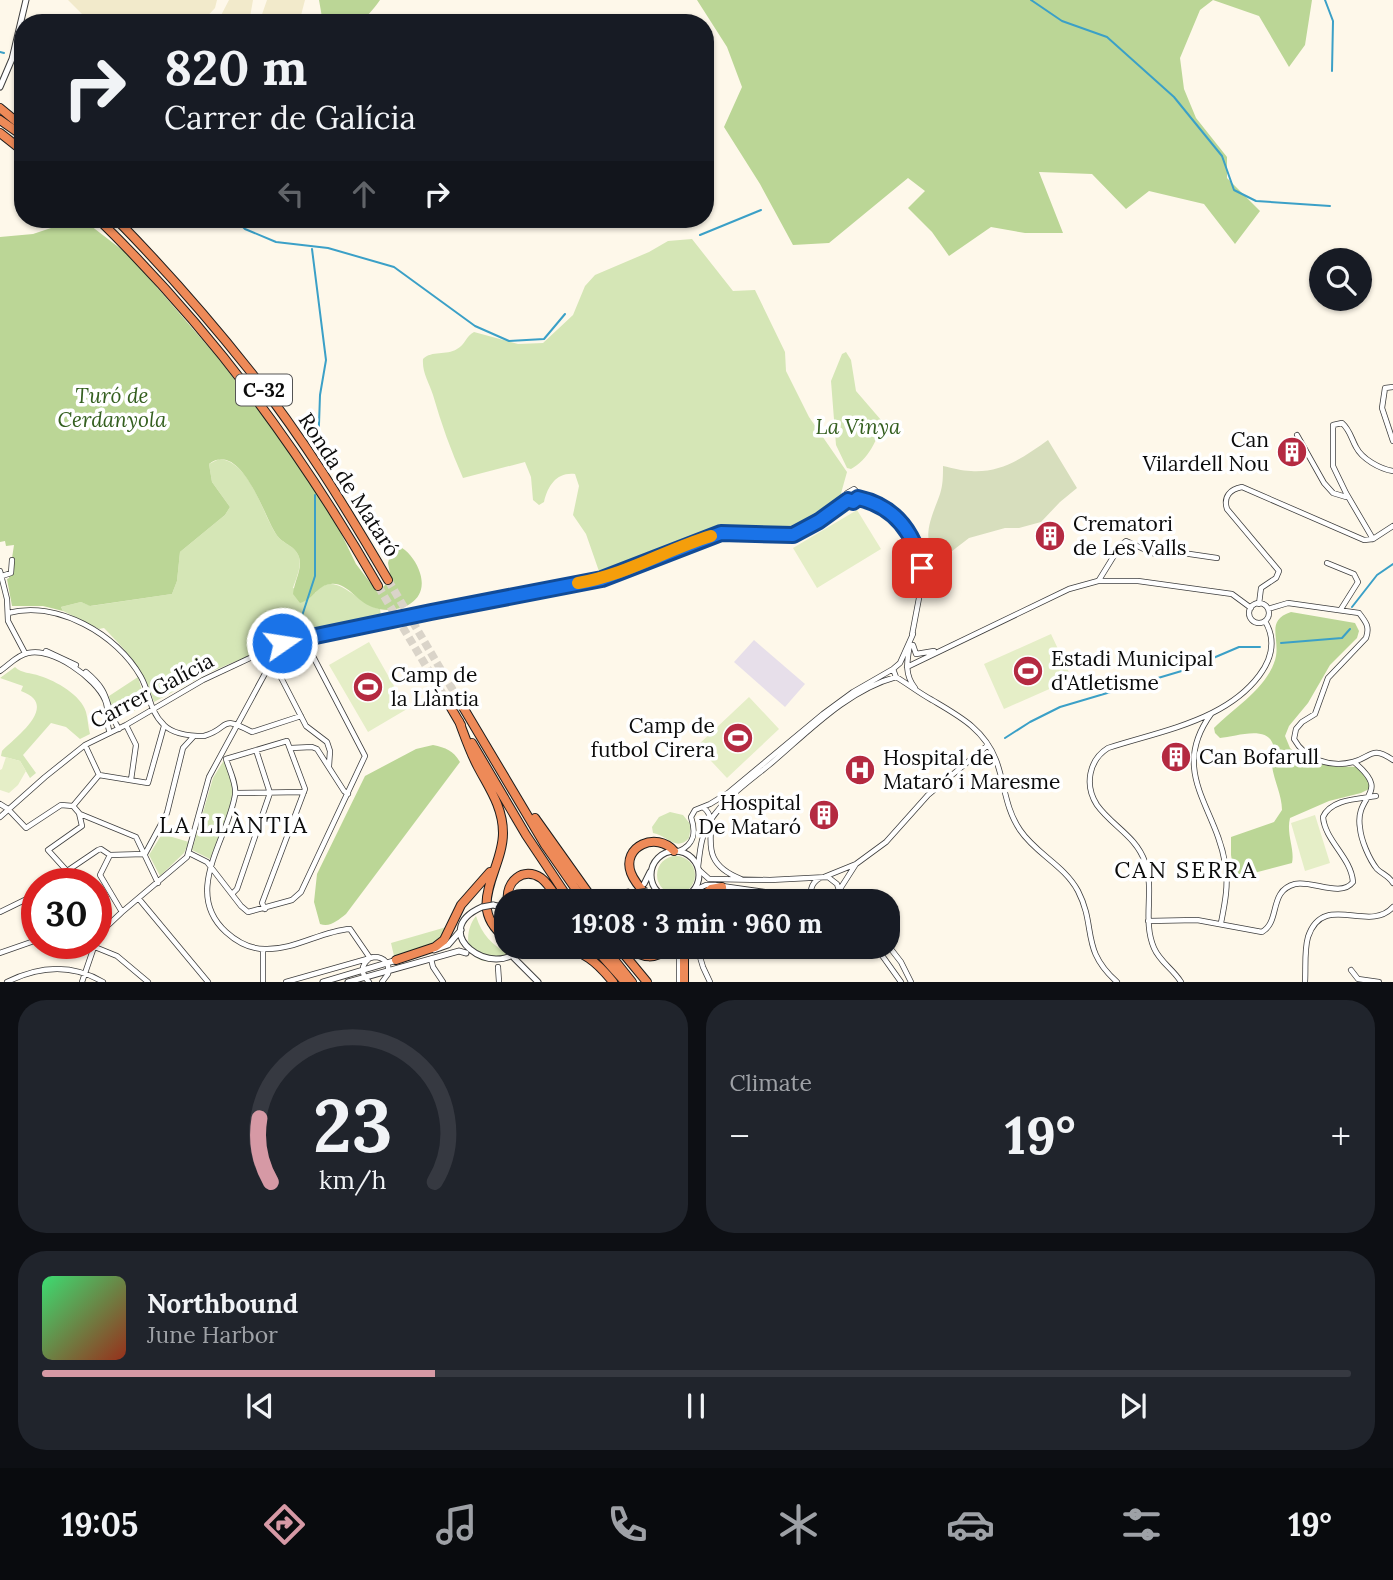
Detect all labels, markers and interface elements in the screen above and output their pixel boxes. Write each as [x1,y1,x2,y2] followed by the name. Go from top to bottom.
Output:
[164,36,307,98] text: 820 m
[49,42,140,133] icon: right
[164,97,416,138] text: Carrer de Galícia
[272,175,310,213] icon: left
[345,175,383,213] icon: ahead
[418,175,456,213] icon: right
[1309,248,1372,311] map controls
[1309,248,1372,311] button: search
[236,374,292,406] road number: C-32
[58,382,167,433] park label: Turó de Cerdanyola
[293,408,406,562] street label: Ronda de Mataró
[816,413,901,440] park label: La Vinya
[1142,426,1269,477] place label: Can Vilardell Nou
[1275,435,1309,469] building icon: Can Vilardell Nou
[1073,510,1186,561] place label: Crematori de Les Valls
[1033,519,1067,553] building icon: Crematori de Les Valls
[892,538,952,598] pin
[903,549,941,587] icon: arrive
[245,606,319,680] position arrow
[1051,645,1213,696] place label: Estadi Municipal d'Atletisme
[85,647,218,734] street label: Carrer Galícia
[1011,654,1045,688] sports icon: Estadi Municipal d'Atletisme
[391,661,479,712] place label: Camp de la Llàntia
[351,670,385,704] sports icon: Camp de la Llàntia
[591,712,715,763] place label: Camp de futbol Cirera
[721,721,755,755] sports icon: Camp de futbol Cirera
[1159,740,1193,774] building icon: Can Bofarull
[1199,743,1319,770] place label: Can Bofarull
[883,744,1060,795] place label: Hospital de Mataró i Maresme
[843,753,877,787] hospital icon: Hospital de Mataró i Maresme
[698,789,801,840] place label: Hospital De Mataró
[807,798,841,832] building icon: Hospital De Mataró
[159,810,309,839] district label: LA LLÀNTIA
[1114,855,1258,884] district label: CAN SERRA
[21,868,112,959] speed limit sign: 30
[572,907,822,940] text: 19:08 · 3 min · 960 m
[730,1068,812,1097] text: Climate
[313,1080,393,1173] text: 23
[1005,1102,1076,1168] text: 19°
[730,1112,750,1160] text: −
[1331,1112,1351,1160] text: +
[319,1164,387,1196] text: km/h
[147,1287,298,1320] text: Northbound
[147,1320,278,1349] text: June Harbor
[241,1387,279,1425] icon: previous
[677,1387,715,1425] icon: pause
[1114,1387,1152,1425] icon: next
[260,1500,309,1549] icon: directions
[432,1500,481,1549] icon: music
[603,1500,652,1549] icon: phone
[774,1500,823,1549] icon: climate
[946,1500,995,1549] icon: car
[1117,1500,1166,1549] icon: filters
[61,1504,138,1545] text: 19:05
[1288,1504,1332,1545] text: 19°

